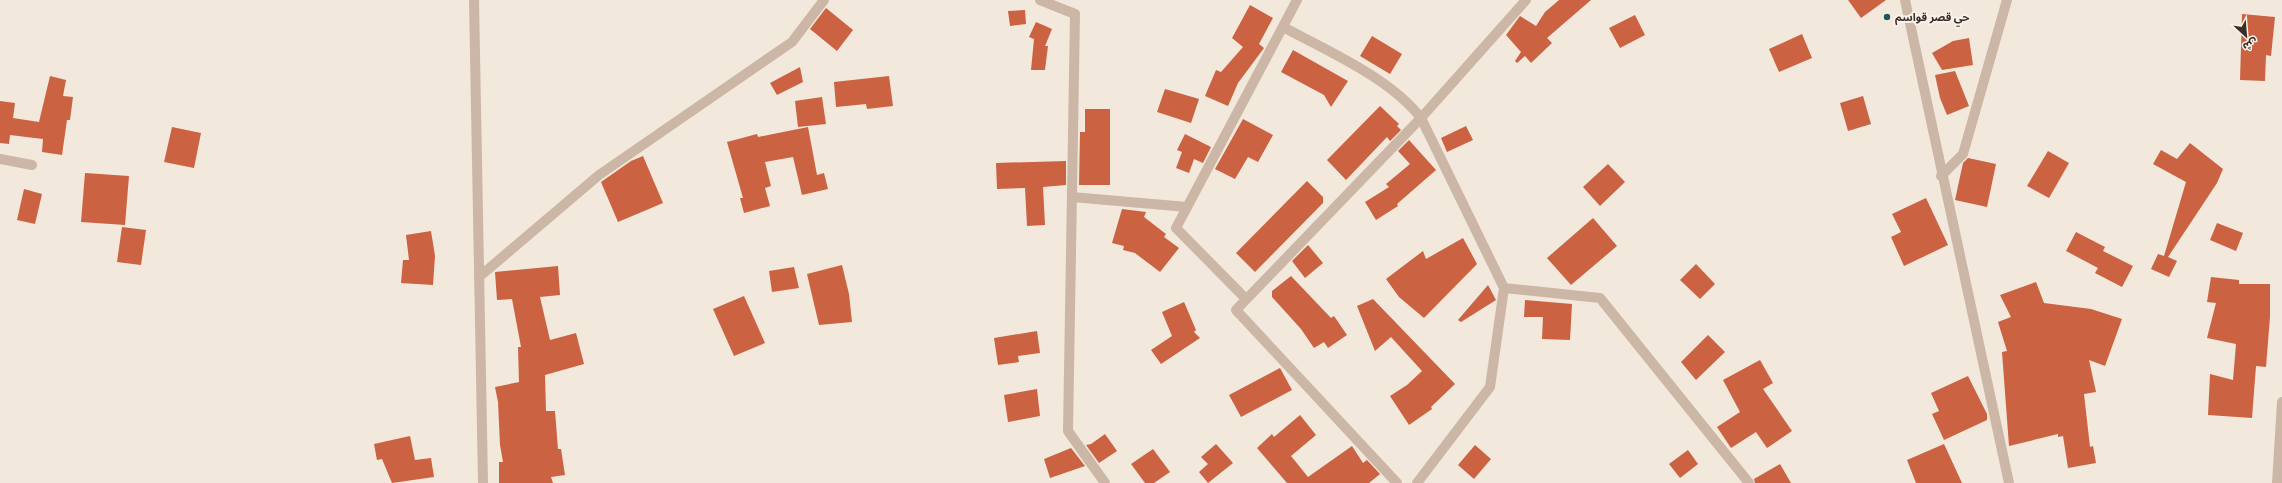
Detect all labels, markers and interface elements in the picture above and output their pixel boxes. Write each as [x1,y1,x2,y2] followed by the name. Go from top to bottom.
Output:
[1895,10,1970,27] place label: حي قصر قواسم
[1882,12,1892,22] marker: حي قصر قواسم
[2226,16,2266,56] north arrow
[2241,35,2260,55] text: ش

